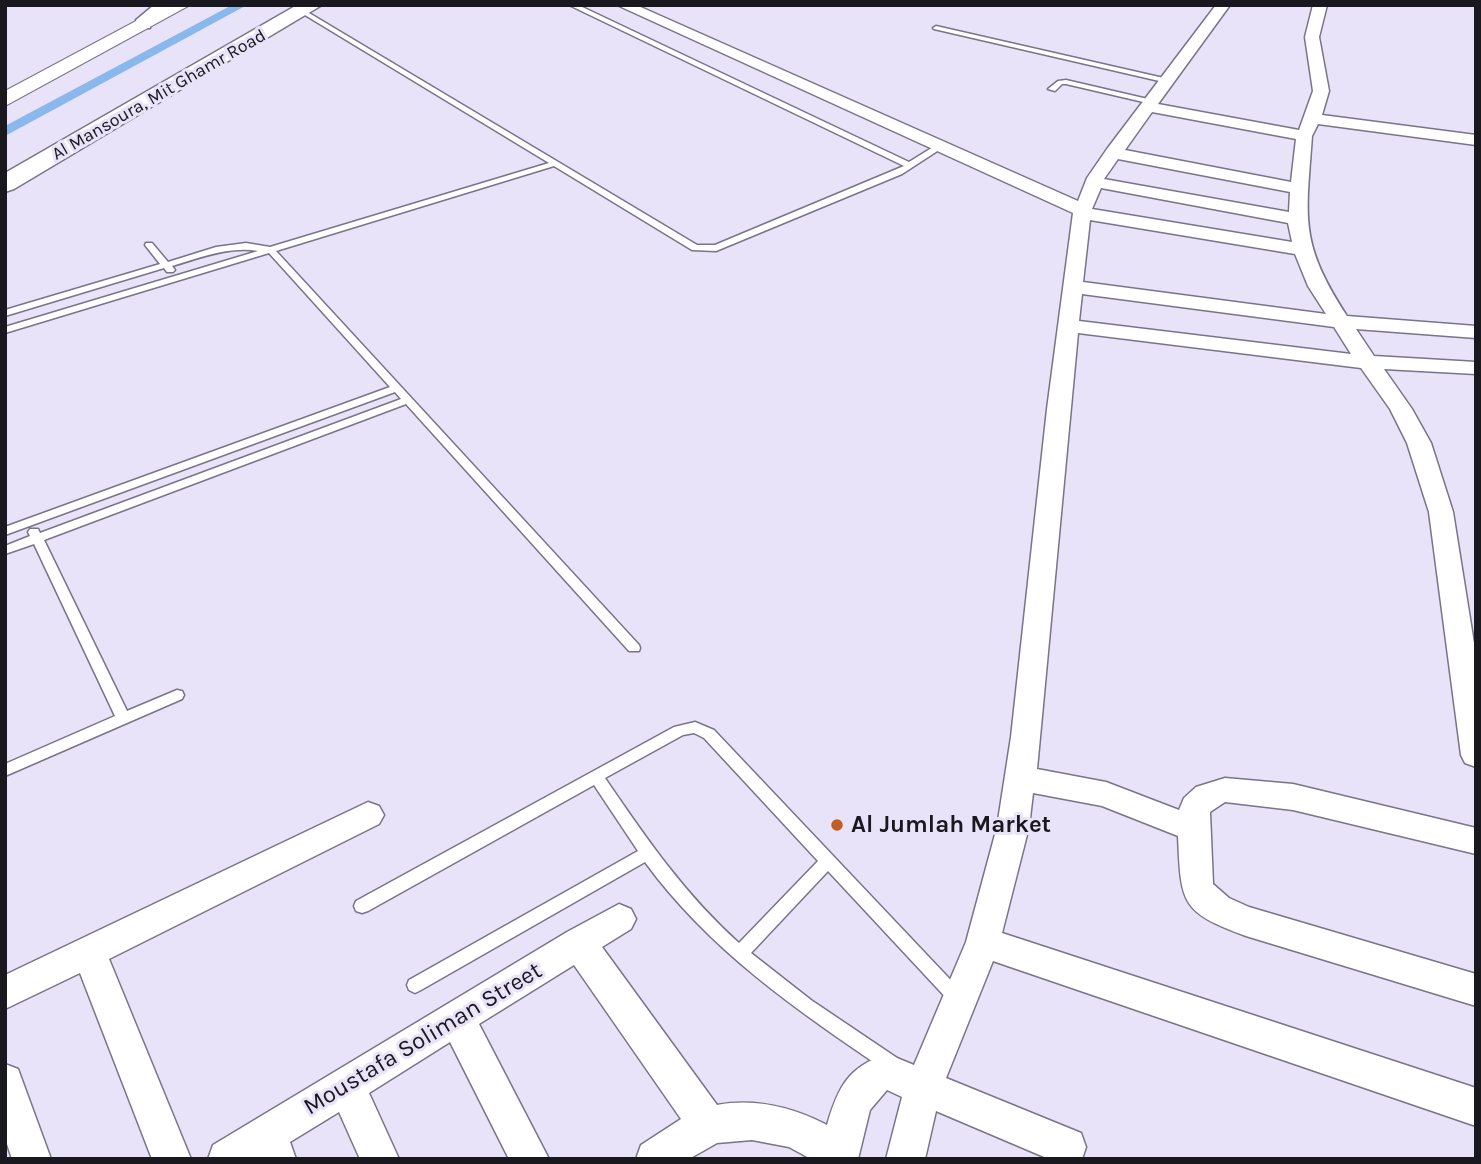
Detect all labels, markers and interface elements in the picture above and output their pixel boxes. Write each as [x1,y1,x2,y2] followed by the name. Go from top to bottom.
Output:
[48,25,270,165] street label: Al Mansoura, Mit Ghamr Road
[851,811,1051,839] place label: Al Jumlah Market
[829,817,845,833] marker: Al Jumlah Market
[299,956,547,1122] street label: Moustafa Soliman Street

